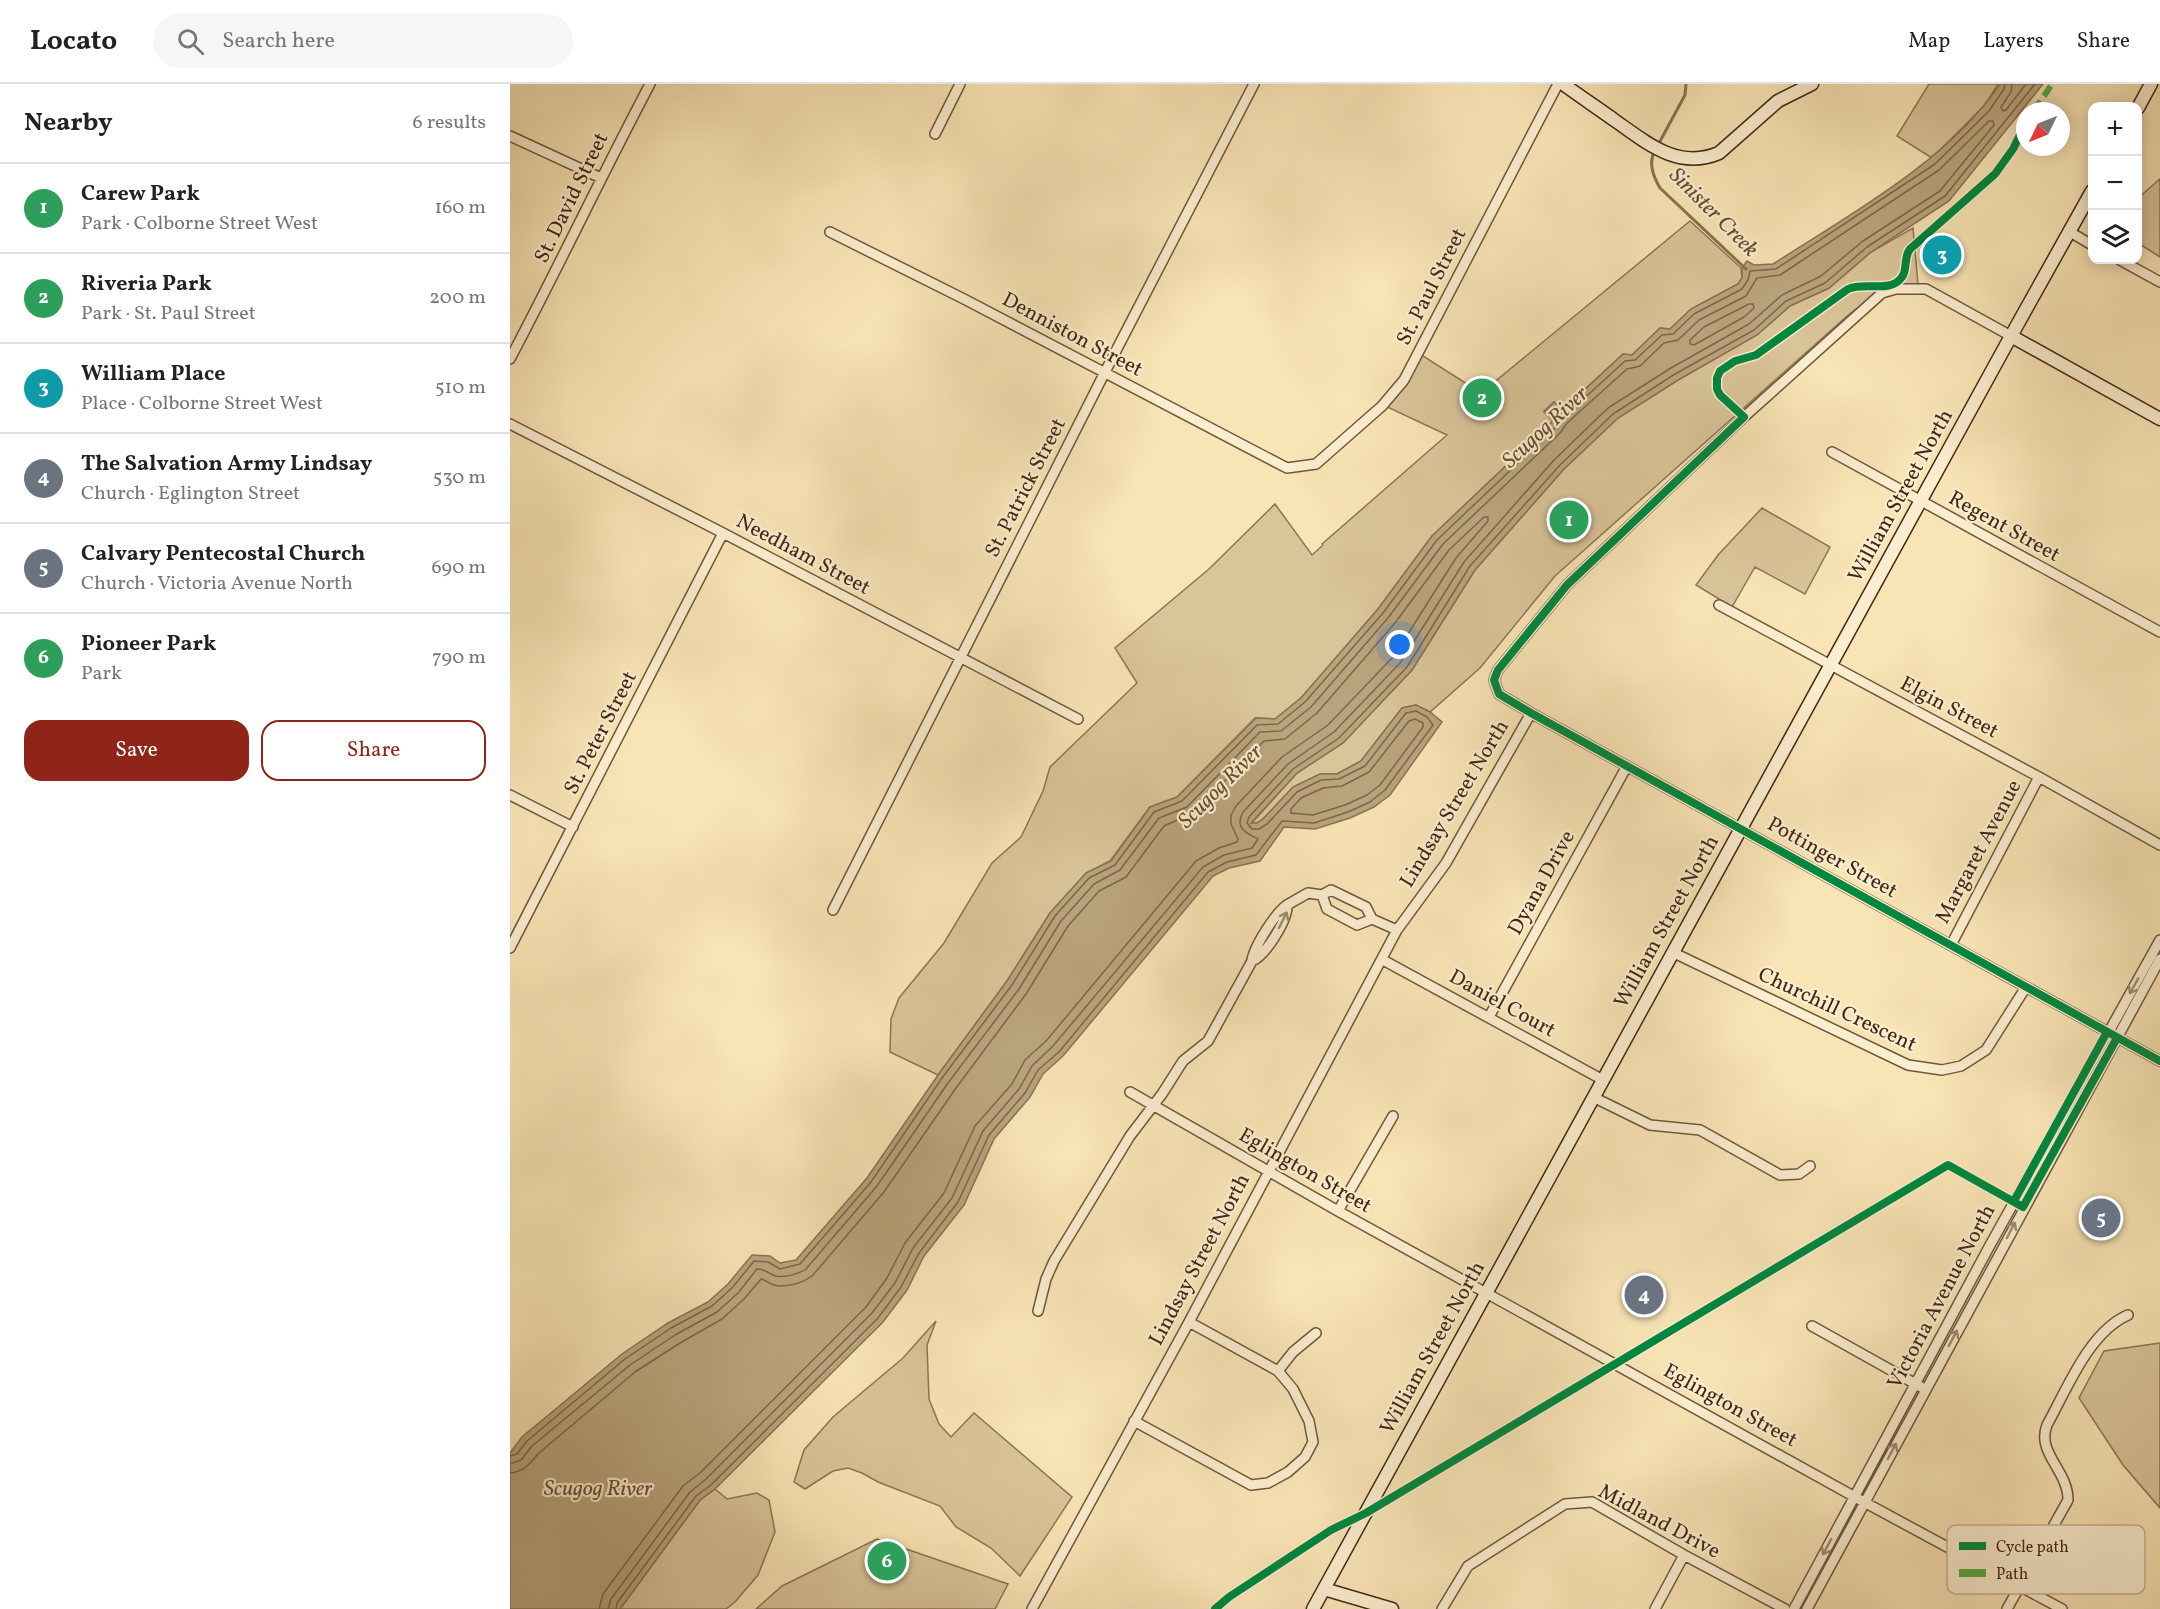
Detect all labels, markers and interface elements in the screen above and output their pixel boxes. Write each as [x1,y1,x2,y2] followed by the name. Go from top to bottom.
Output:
[153,14,573,68] search box
[30,22,117,61] text: Locato
[174,25,207,58] icon: search
[222,26,335,57] text: Search here
[1908,27,1950,56] text: Map
[1983,27,2044,56] text: Layers
[2077,27,2130,56] text: Share
[2016,102,2070,156] north arrow
[2088,102,2142,264] map controls
[2088,102,2142,156] button: +
[24,105,113,141] text: Nearby
[413,109,486,137] text: 6 results
[528,128,616,268] street label: St. David Street
[2088,156,2142,210] button: −
[1661,161,1765,265] water label: Sinister Creek
[81,179,200,210] text: Carew Park
[39,194,48,222] text: 1
[434,194,486,222] text: 160 m
[81,210,318,238] text: Park · Colborne Street West
[2088,210,2142,264] button: layers
[1390,223,1474,351] street label: St. Paul Street
[1922,232,1962,278] pin: 3
[81,269,212,300] text: Riveria Park
[38,284,49,312] text: 2
[429,284,486,312] text: 200 m
[996,286,1148,384] street label: Denniston Street
[81,300,256,328] text: Park · St. Paul Street
[81,359,225,390] text: William Place
[38,374,49,402] text: 3
[435,374,486,402] text: 510 m
[1462,376,1502,420] pin: 2
[1496,379,1597,476] water label: Scugog River
[81,390,323,418] text: Place · Colborne Street West
[1841,404,1961,588] street label: William Street North
[978,413,1074,563] street label: St. Patrick Street
[81,449,372,480] text: The Salvation Army Lindsay
[37,464,50,492] text: 4
[433,464,486,492] text: 530 m
[81,480,300,508] text: Church · Eglington Street
[1943,484,2065,570] street label: Regent Street
[1550,498,1588,542] pin: 1
[731,507,875,603] street label: Needham Street
[81,539,365,570] text: Calvary Pentecostal Church
[39,554,48,582] text: 5
[431,554,486,582] text: 690 m
[81,570,353,598] text: Church · Victoria Avenue North
[81,629,216,660] text: Pioneer Park
[1385,630,1414,659] your location
[38,644,49,672] text: 6
[432,644,486,672] text: 790 m
[81,660,122,688] text: Park
[557,666,645,800] street label: St. Peter Street
[1895,670,2003,746] street label: Elgin Street
[1393,715,1517,893] street label: Lindsay Street North
[24,720,249,781] button: Save
[261,720,486,781] button: Share
[1172,737,1271,836] water label: Scugog River
[1929,775,2029,929] street label: Margaret Avenue
[1762,810,1902,906] street label: Pottinger Street
[1501,825,1583,941] street label: Dyana Drive
[1607,830,1727,1014] street label: William Street North
[1277,911,1289,929] one-way arrow
[1753,961,1921,1059] street label: Churchill Crescent
[1443,963,1561,1045] street label: Daniel Court
[2128,977,2140,994] one-way arrow
[1233,1121,1377,1221] street label: Eglington Street
[1142,1169,1258,1351] street label: Lindsay Street North
[2082,1196,2120,1240] pin: 5
[1881,1199,2003,1395] street label: Victoria Avenue North
[2006,1222,2017,1240] one-way arrow
[1373,1256,1493,1440] street label: William Street North
[1624,1272,1664,1318] pin: 4
[1947,1330,1959,1347] one-way arrow
[1658,1357,1802,1455] street label: Eglington Street
[1887,1442,1898,1460] one-way arrow
[544,1474,653,1505] water label: Scugog River
[1593,1478,1725,1566] street label: Midland Drive
[1947,1525,2145,1594] legend
[1996,1537,2069,1559] text: Cycle path
[868,1538,907,1584] pin: 6
[1821,1538,1833,1555] one-way arrow
[1996,1564,2028,1586] text: Path

